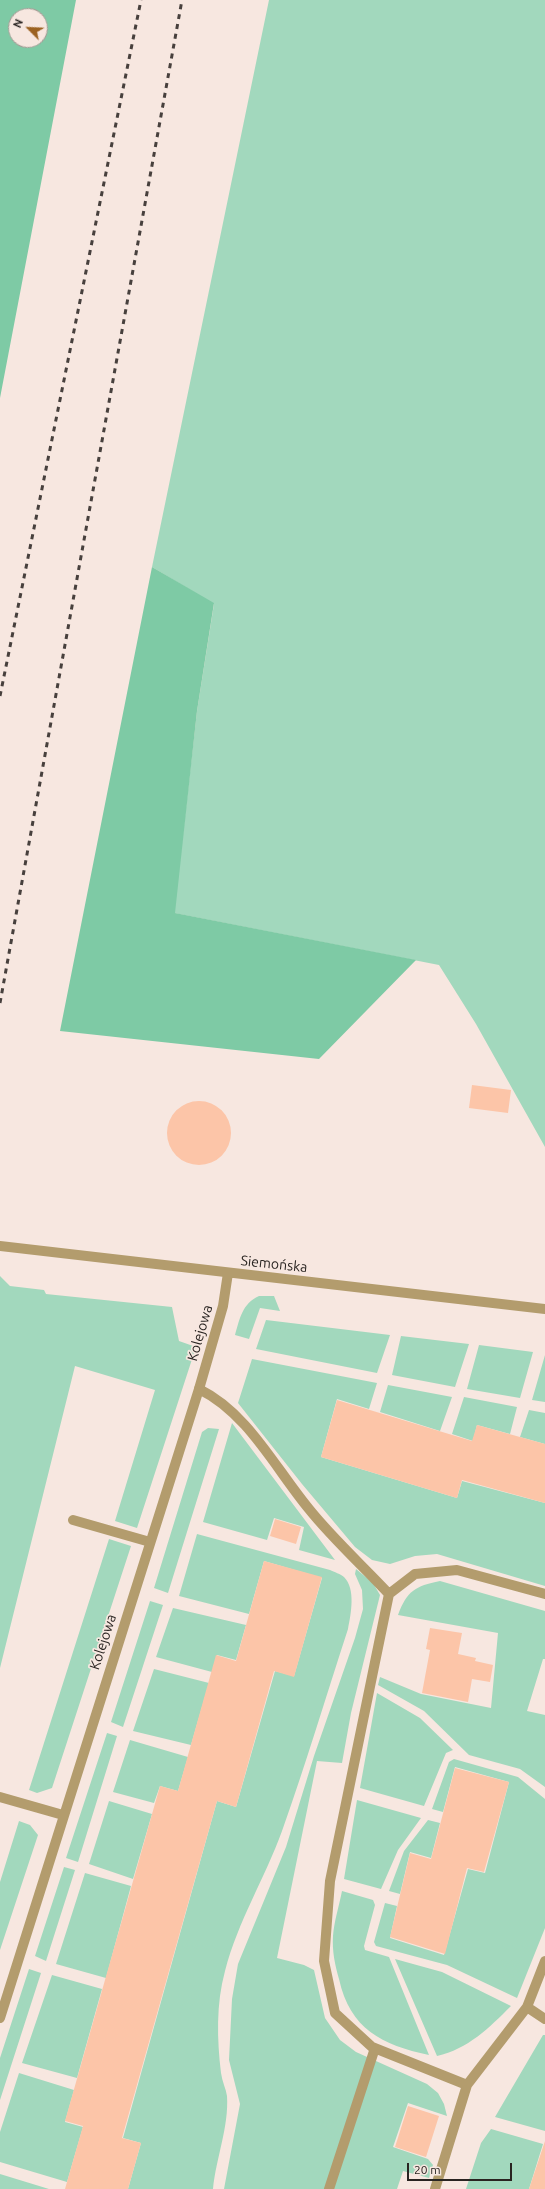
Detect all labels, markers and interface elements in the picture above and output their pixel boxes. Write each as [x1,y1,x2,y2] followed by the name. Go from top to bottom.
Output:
[8,8,48,48] north arrow
[11,17,25,30] text: N
[240,1252,308,1276] street label: Siemońska
[184,1303,216,1363] street label: Kolejowa
[86,1612,120,1672] street label: Kolejowa
[409,2155,514,2181] scale bar
[414,2163,441,2176] text: 20 m

